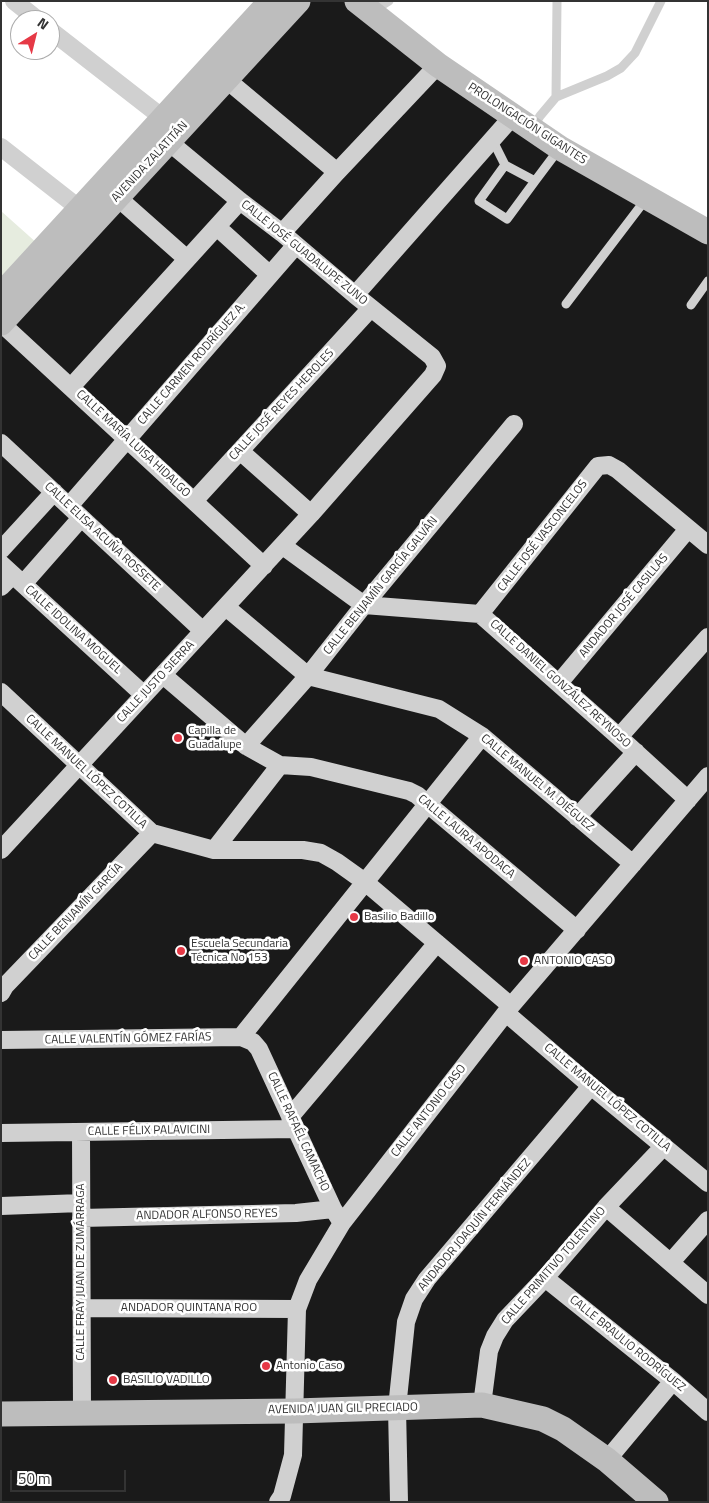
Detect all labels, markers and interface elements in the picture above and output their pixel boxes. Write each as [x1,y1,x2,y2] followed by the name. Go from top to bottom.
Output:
[10,10,60,60] north arrow
[33,12,54,35] text: N
[465,80,589,168] street label: PROLONGACIÓN GIGANTES
[109,119,191,205] street label: AVENIDA ZALATITÁN
[238,198,370,308] street label: CALLE JOSÉ GUADALUPE ZUNO
[135,300,249,428] street label: CALLE CARMEN RODRÍGUEZ A.
[227,346,337,464] street label: CALLE JOSÉ REYES HEROLES
[73,387,193,501] street label: CALLE MARÍA LUISA HIDALGO
[495,477,591,595] street label: CALLE JOSÉ VASCONCELOS
[41,480,163,594] street label: CALLE ELISA ACUÑA ROSSETE
[321,514,441,658] street label: CALLE BENJAMÍN GARCÍA GALVÁN
[576,551,672,661] street label: ANDADOR JOSÉ CASILLAS
[22,583,124,677] street label: CALLE IDOLINA MOGUEL
[487,617,633,751] street label: CALLE DANIEL GONZÁLEZ REYNOSO
[114,638,198,726] street label: CALLE JUSTO SIERRA
[22,712,150,832] street label: CALLE MANUEL LÓPEZ COTILLA
[188,724,242,752] place label: Capilla de Guadalupe
[477,731,597,835] street label: CALLE MANUEL M. DIÉGUEZ
[172,732,184,744] marker: Capilla de Guadalupe
[414,792,518,882] street label: CALLE LAURA APODACA
[26,860,126,964] street label: CALLE BENJAMÍN GARCÍA
[364,910,434,924] place label: Basilio Badillo
[348,911,360,923] marker: Basilio Badillo
[191,937,288,965] place label: Escuela Secundaria Técnica No 153
[175,945,187,957] marker: Escuela Secundaria Técnica No 153
[534,954,613,968] place label: ANTONIO CASO
[518,955,530,967] marker: ANTONIO CASO
[44,1030,212,1048] street label: CALLE VALENTÍN GÓMEZ FARÍAS
[541,1041,673,1155] street label: CALLE MANUEL LÓPEZ COTILLA
[388,1062,470,1160] street label: CALLE ANTONIO CASO
[264,1070,332,1194] street label: CALLE RAFAÉL CAMACHO
[88,1123,210,1139] street label: CALLE FÉLIX PALAVICINI
[416,1156,534,1294] street label: ANDADOR JOAQUÍN FERNÁNDEZ
[74,1183,88,1361] street label: CALLE FRAY JUAN DE ZUMÁRRAGA
[499,1204,609,1328] street label: CALLE PRIMITIVO TOLENTINO
[136,1207,278,1223] street label: ANDADOR ALFONSO REYES
[566,1293,688,1395] street label: CALLE BRAULIO RODRÍGUEZ
[121,1301,257,1315] street label: ANDADOR QUINTANA ROO
[276,1359,343,1373] place label: Antonio Caso
[260,1360,272,1372] marker: Antonio Caso
[123,1373,210,1387] place label: BASILIO VADILLO
[107,1374,119,1386] marker: BASILIO VADILLO
[268,1400,418,1418] street label: AVENIDA JUAN GIL PRECIADO
[12,1460,129,1492] scale bar
[18,1467,51,1490] text: 50 m

